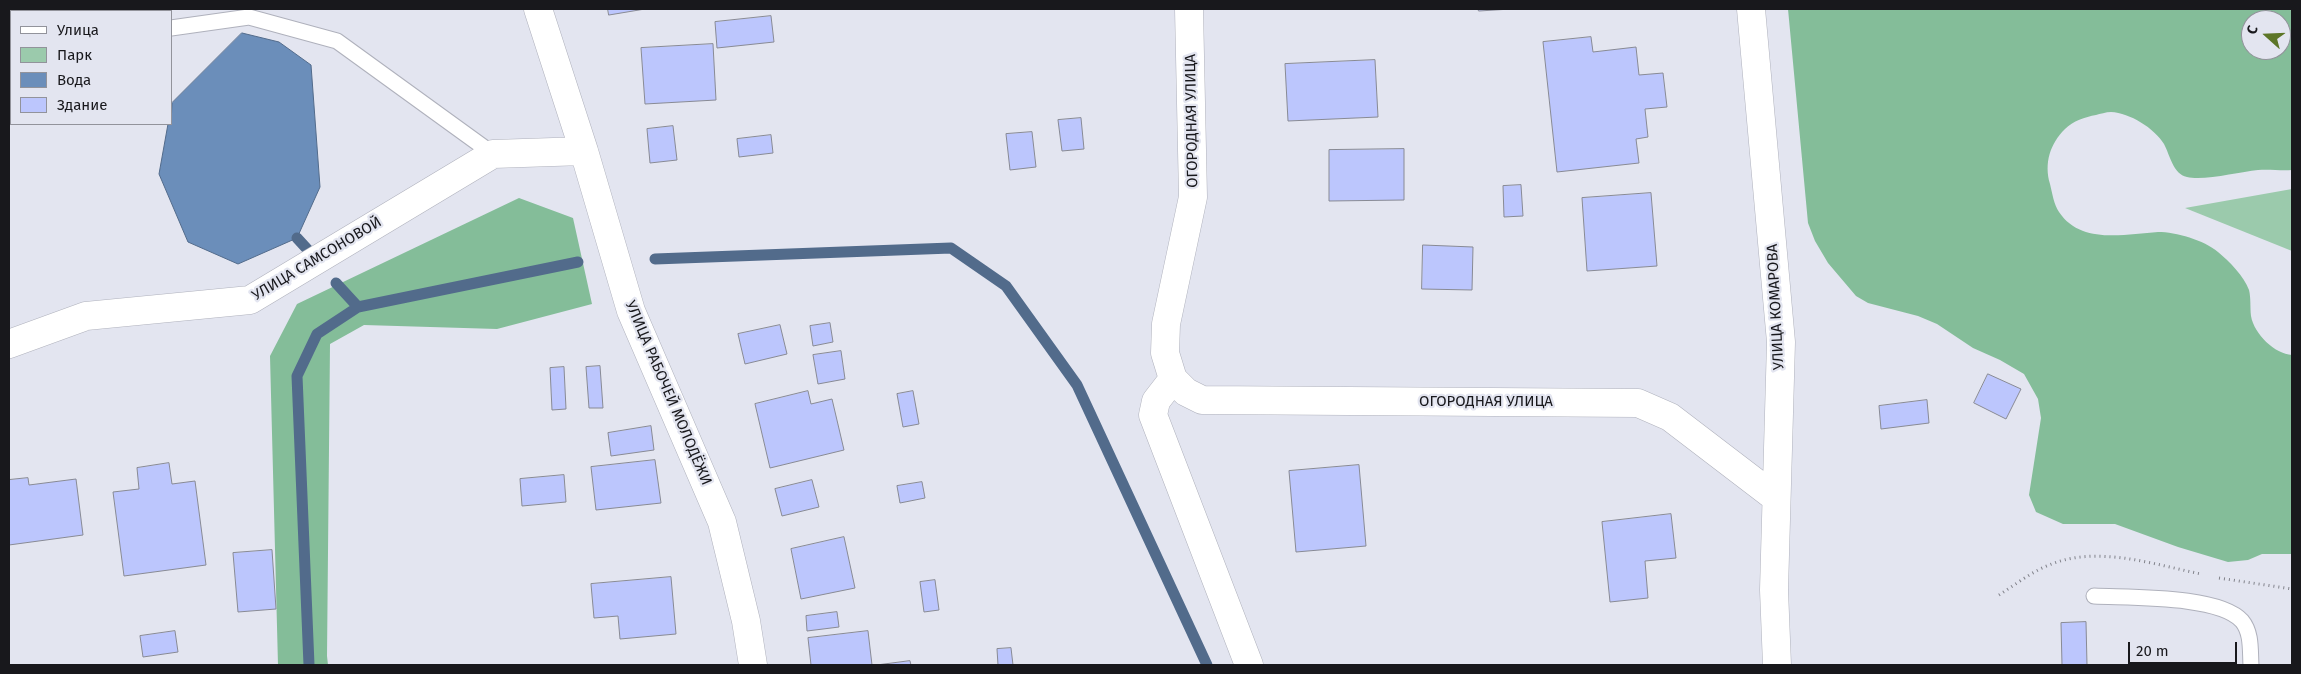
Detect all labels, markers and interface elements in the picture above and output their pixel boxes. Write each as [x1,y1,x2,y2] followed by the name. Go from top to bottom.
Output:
[10,10,172,125] legend
[2241,10,2291,60] north arrow
[57,21,99,39] text: Улица
[2243,23,2262,37] text: С
[57,46,92,64] text: Парк
[1182,54,1202,188] street label: ОГОРОДНАЯ УЛИЦА
[57,71,91,89] text: Вода
[57,96,107,114] text: Здание
[249,213,385,305] street label: УЛИЦА САМСОНОВОЙ
[1764,243,1788,371] street label: УЛИЦА КОМАРОВА
[621,298,715,488] street label: УЛИЦА РАБОЧЕЙ МОЛОДЁЖИ
[1419,393,1553,411] street label: ОГОРОДНАЯ УЛИЦА
[2131,632,2240,664] scale bar
[2136,642,2169,660] text: 20 m

